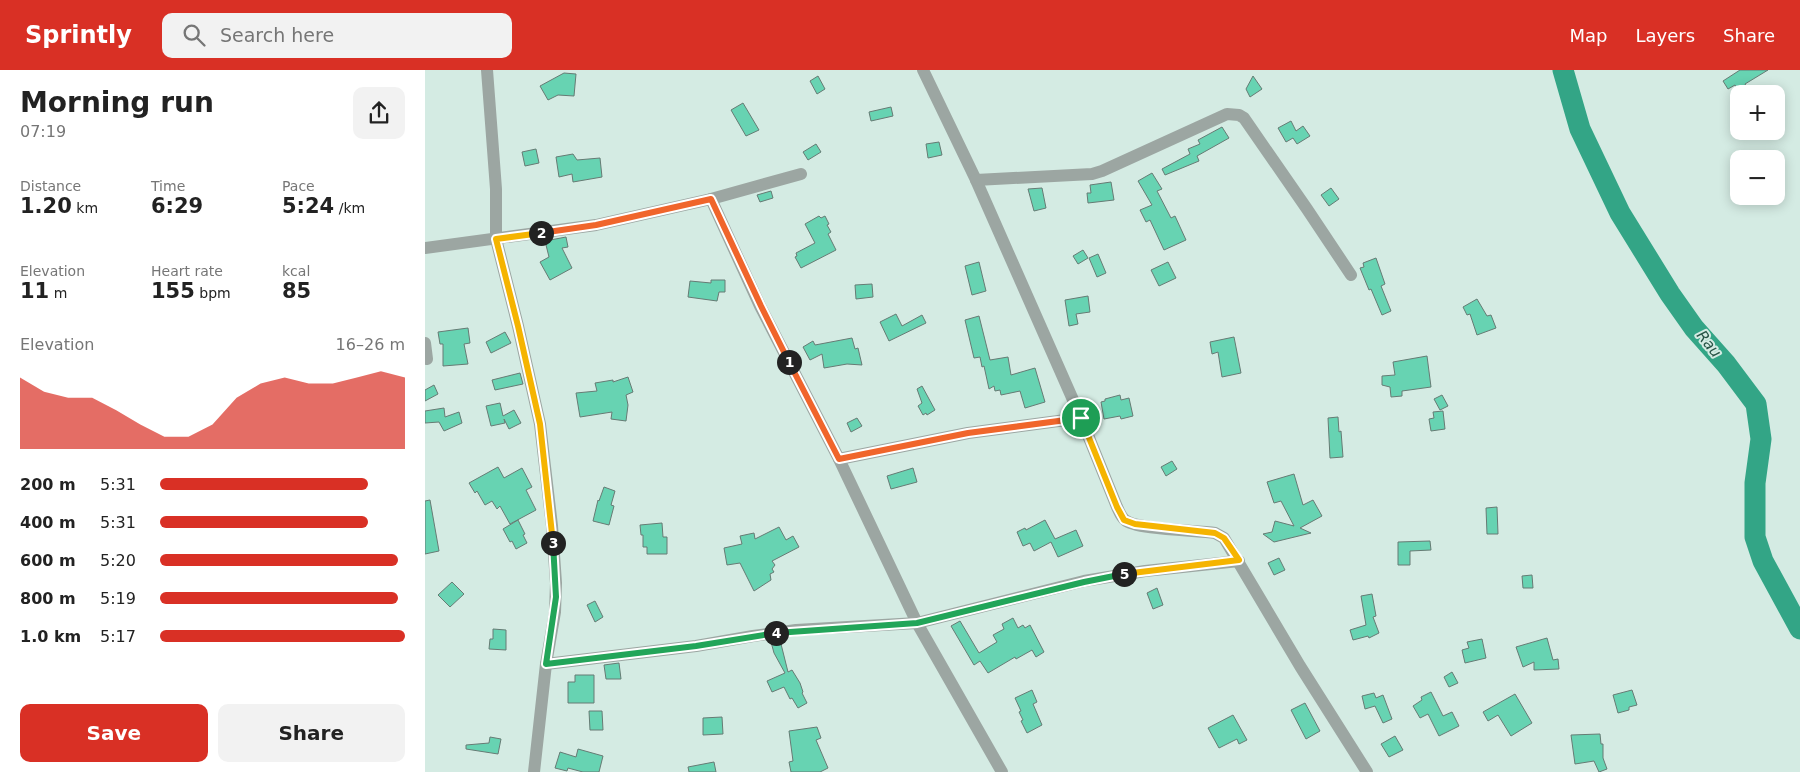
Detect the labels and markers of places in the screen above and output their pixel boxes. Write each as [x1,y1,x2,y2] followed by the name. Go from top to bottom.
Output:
[529,220,553,246] pin: 2
[777,350,801,374] pin: 1
[1060,397,1102,439] pin
[541,530,565,556] pin: 3
[1111,562,1137,586] pin: 5
[763,620,789,646] pin: 4

